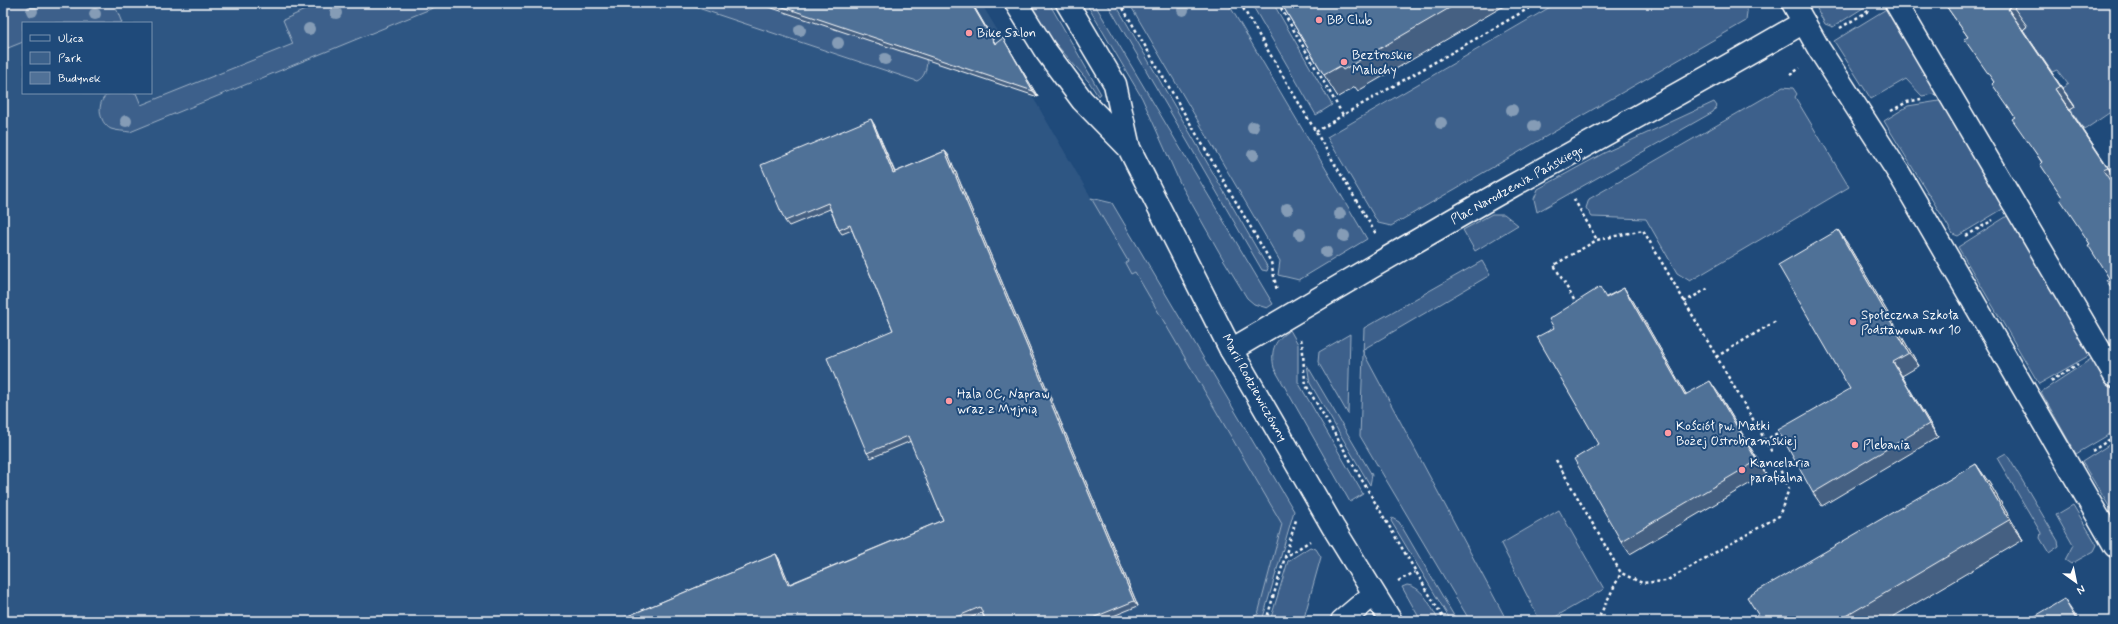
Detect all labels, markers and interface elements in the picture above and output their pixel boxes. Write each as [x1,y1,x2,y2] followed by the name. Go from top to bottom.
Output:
[1327,12,1373,29] place label: BB Club
[1314,15,1324,25] marker: BB Club
[22,22,152,94] legend
[977,25,1036,42] place label: Bike Salon
[964,28,974,38] marker: Bike Salon
[58,31,84,47] text: Ulica
[1352,47,1412,79] place label: Beztroskie Maluchy
[58,51,82,67] text: Park
[1339,57,1349,67] marker: Beztroskie Maluchy
[58,71,101,87] text: Budynek
[1448,141,1587,230] street label: Plac Narodzenia Pańskiego
[1861,307,1961,339] place label: Społeczna Szkoła Podstawowa nr 10
[1848,317,1858,327] marker: Społeczna Szkoła Podstawowa nr 10
[1217,331,1291,445] street label: Marii Rodziewiczówny
[957,386,1050,418] place label: Hala OC, Napraw wraz z Myjnią
[944,396,954,406] marker: Hala OC, Napraw wraz z Myjnią
[1676,418,1797,450] place label: Kościół pw. Matki Bożej Ostrobramskiej
[1663,428,1673,438] marker: Kościół pw. Matki Bożej Ostrobramskiej
[1863,437,1911,454] place label: Plebania
[1850,440,1860,450] marker: Plebania
[1750,455,1810,487] place label: Kancelaria parafialna
[1737,465,1747,475] marker: Kancelaria parafialna
[2056,562,2096,602] north arrow
[2074,582,2088,597] text: N

